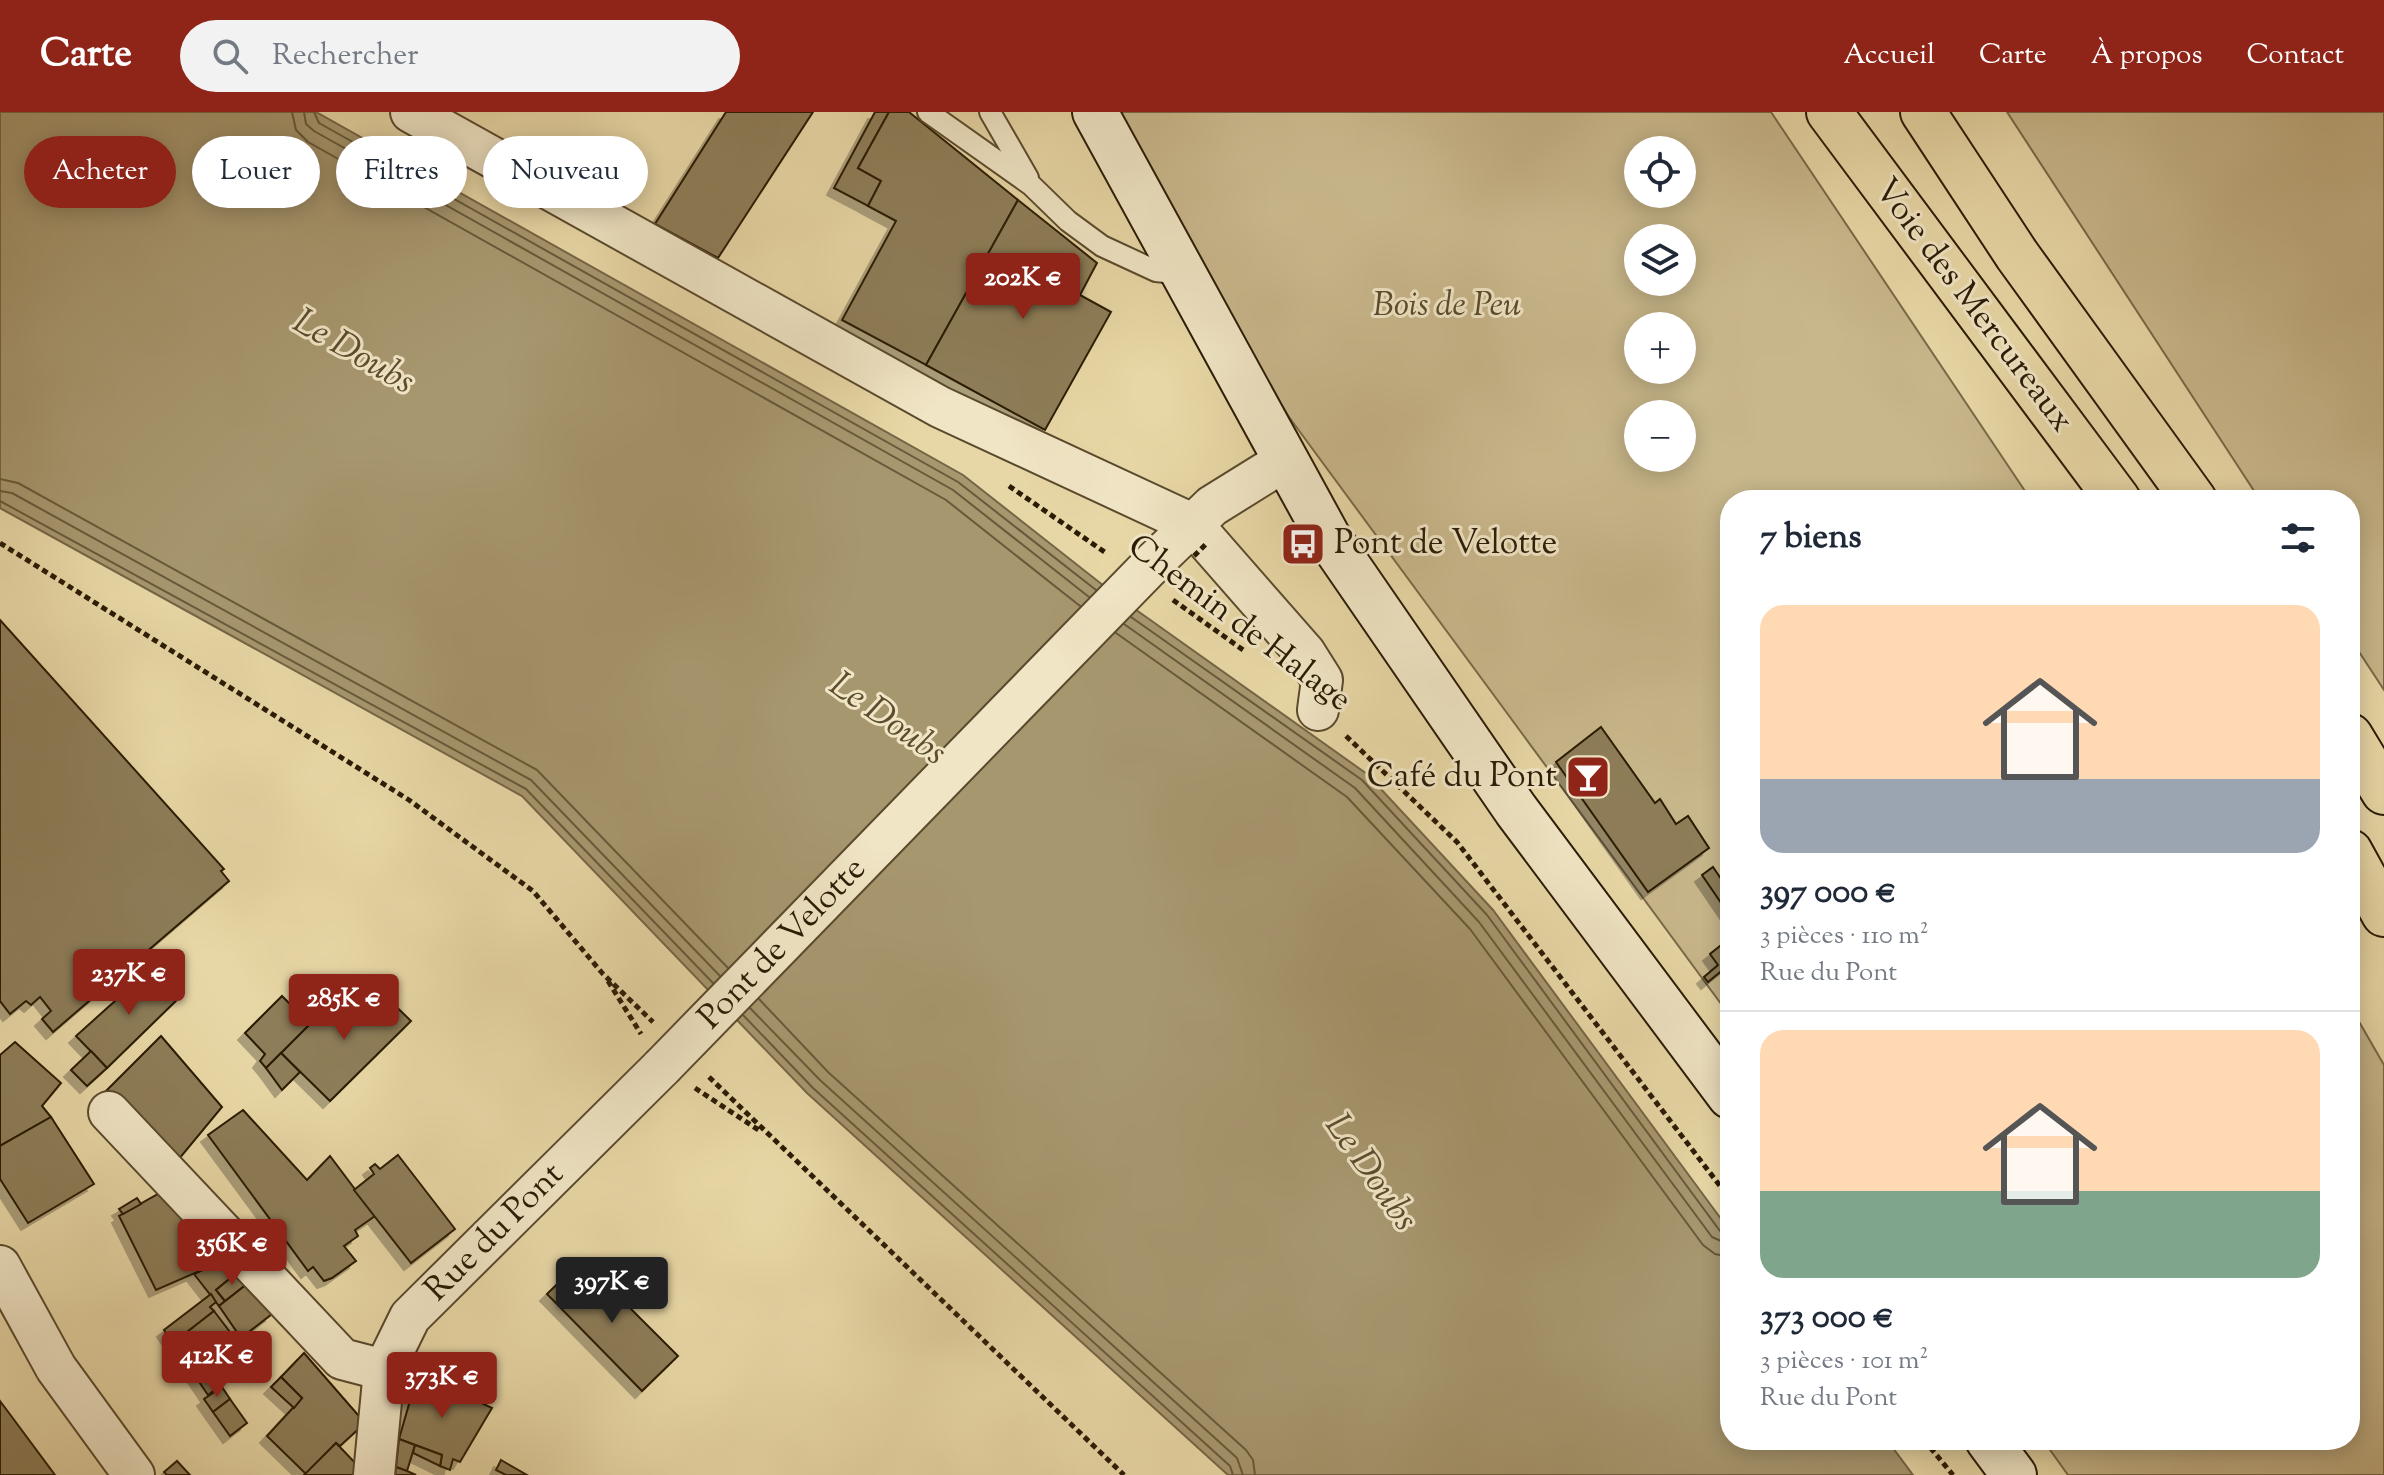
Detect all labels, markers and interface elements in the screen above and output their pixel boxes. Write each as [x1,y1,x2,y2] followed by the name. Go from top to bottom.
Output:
[180,20,740,92] search box
[40,29,132,83] text: Carte
[208,34,252,78] icon: search
[272,35,419,78] text: Rechercher
[1843,36,1935,76] text: Accueil
[1979,36,2047,76] text: Carte
[2091,36,2202,76] text: À propos
[2246,36,2344,76] text: Contact
[24,136,176,208] chip: Acheter
[192,136,320,208] chip: Louer
[336,136,467,208] chip: Filtres
[483,136,648,208] chip: Nouveau
[1624,136,1696,472] map controls
[1624,136,1696,208] button: locate
[1861,169,2085,443] street label: Voie des Mercureaux
[1624,224,1696,296] button: layers
[958,253,1088,321] pin: 202K €
[984,260,1062,297] text: 202K €
[1373,282,1521,331] park label: Bois de Peu
[282,297,424,409] water label: Le Doubs
[1624,312,1696,384] button: +
[1624,400,1696,472] button: −
[1760,514,1862,563] text: 7 biens
[2276,516,2320,560] icon: filters
[1279,520,1327,568] bus stop icon: Pont de Velotte
[1334,520,1557,569] place label: Pont de Velotte
[1117,523,1361,725] street label: Chemin de Halage
[1968,657,2112,801] icon: home
[818,661,956,779] water label: Le Doubs
[1367,753,1557,802] place label: Café du Pont
[1564,753,1612,801] bar icon: Café du Pont
[688,847,878,1041] street label: Pont de Velotte
[1760,869,1896,918] text: 397 000 €
[1760,918,1929,955] text: 3 pièces · 110 m²
[64,949,194,1017] pin: 237K €
[1760,955,1897,992] text: Rue du Pont
[91,956,167,993] text: 237K €
[279,974,409,1042] pin: 285K €
[307,981,381,1018] text: 285K €
[1968,1082,2112,1226] icon: home
[1311,1104,1429,1242] water label: Le Doubs
[414,1152,576,1314] street label: Rue du Pont
[167,1219,297,1287] pin: 356K €
[196,1226,268,1263] text: 356K €
[547,1257,677,1325] pin: 397K €
[574,1264,650,1301] text: 397K €
[1760,1294,1894,1343] text: 373 000 €
[152,1331,282,1399] pin: 412K €
[180,1338,254,1375] text: 412K €
[1760,1343,1928,1380] text: 3 pièces · 101 m²
[377,1352,507,1420] pin: 373K €
[405,1359,479,1396] text: 373K €
[1760,1380,1897,1417] text: Rue du Pont

